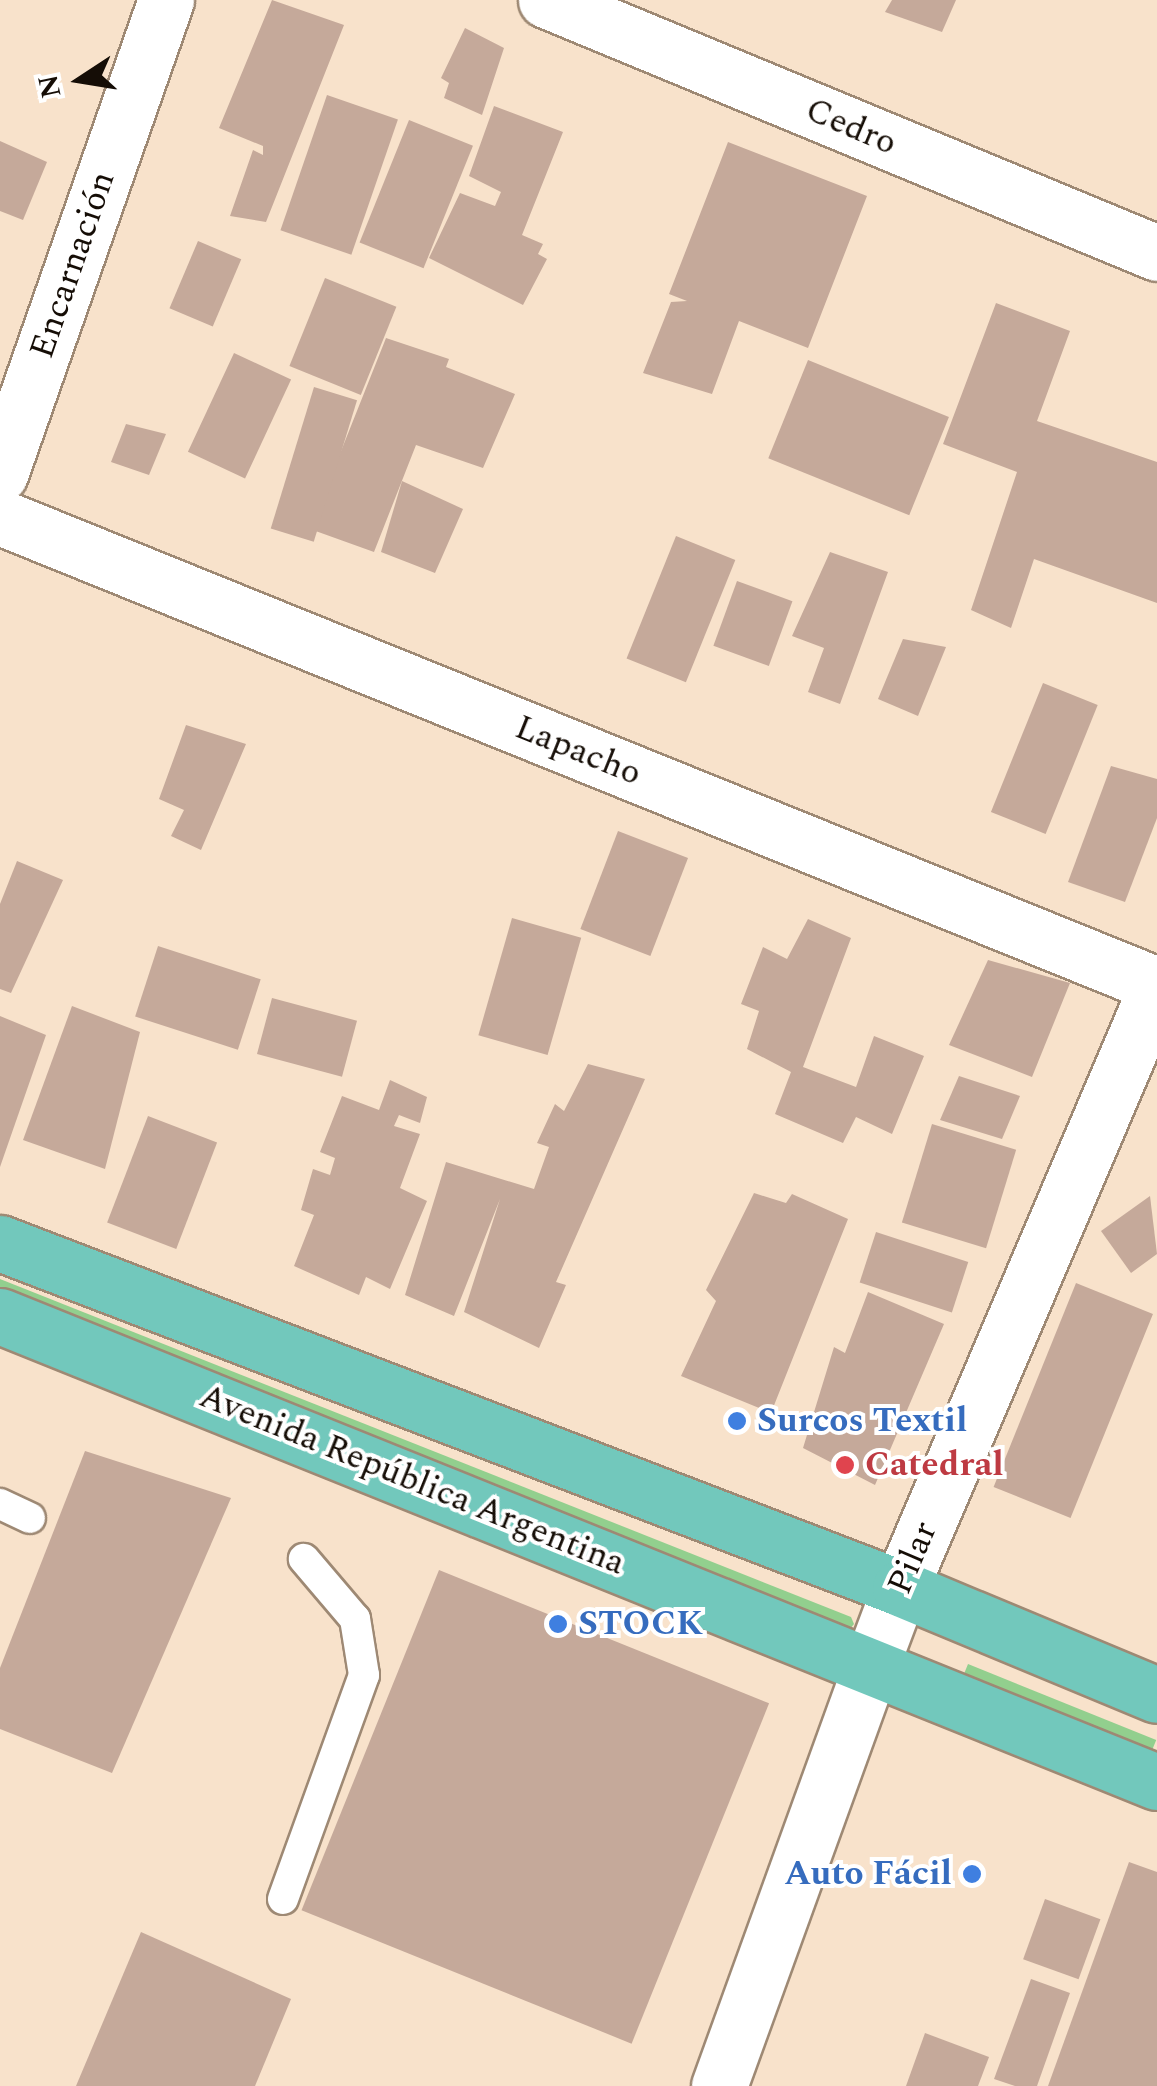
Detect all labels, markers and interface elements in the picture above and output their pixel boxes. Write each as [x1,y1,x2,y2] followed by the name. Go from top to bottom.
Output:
[30,30,130,130] north arrow
[27,71,74,102] text: N
[799,89,903,165] street label: Cedro
[21,166,125,364] street label: Encarnación
[509,707,647,795] street label: Lapacho
[193,1375,631,1585] street label: Avenida República Argentina
[757,1400,967,1442] place label: Surcos Textil
[726,1410,748,1432] marker: Surcos Textil
[865,1444,1004,1486] place label: Catedral
[834,1454,856,1476] marker: Catedral
[879,1515,947,1601] street label: Pilar
[578,1603,703,1645] place label: STOCK
[547,1613,569,1635] marker: STOCK
[784,1853,952,1895] place label: Auto Fácil
[961,1863,983,1885] marker: Auto Fácil

